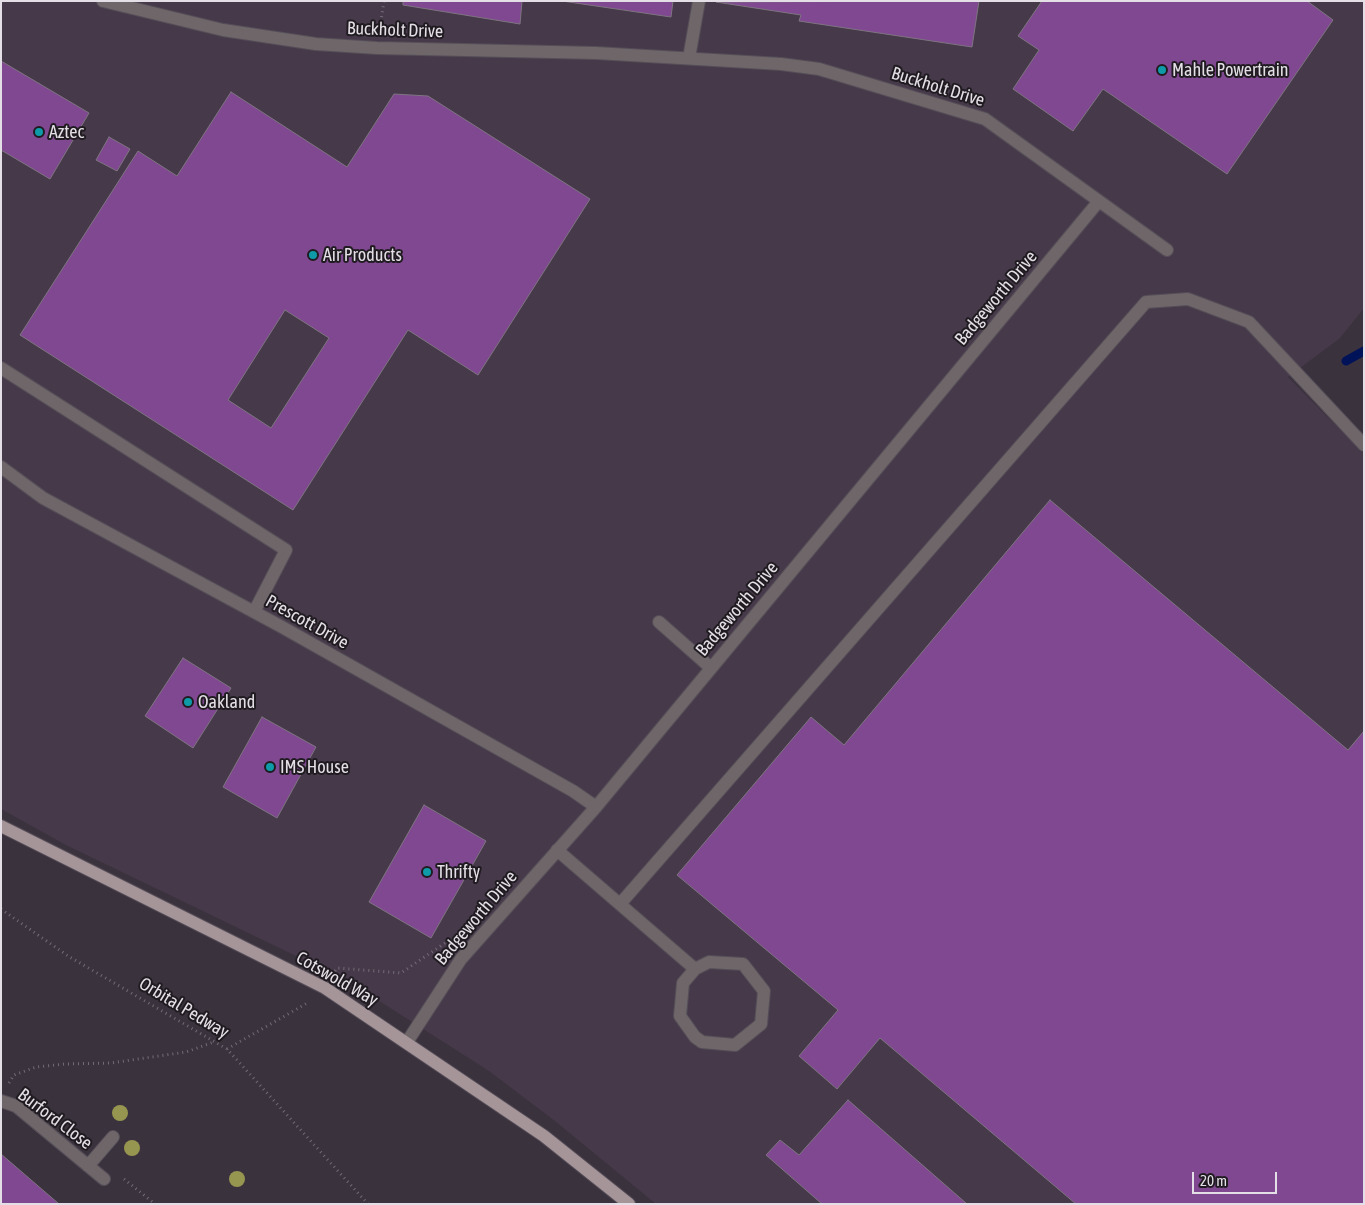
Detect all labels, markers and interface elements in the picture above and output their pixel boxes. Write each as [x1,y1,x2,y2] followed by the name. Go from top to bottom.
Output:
[346,18,444,42] street label: Buckholt Drive
[1172,59,1289,81] place label: Mahle Powertrain
[889,63,987,111] street label: Buckholt Drive
[1156,64,1168,76] marker: Mahle Powertrain
[49,121,84,143] place label: Aztec
[33,126,45,138] marker: Aztec
[323,244,402,266] place label: Air Products
[950,247,1042,349] street label: Badgeworth Drive
[307,249,319,261] marker: Air Products
[691,558,783,660] street label: Badgeworth Drive
[262,590,352,654] street label: Prescott Drive
[198,691,255,713] place label: Oakland
[182,696,194,708] marker: Oakland
[280,756,349,778] place label: IMS House
[264,761,276,773] marker: IMS House
[437,861,480,883] place label: Thrifty
[421,866,433,878] marker: Thrifty
[430,867,522,969] street label: Badgeworth Drive
[292,947,382,1011] street label: Cotswold Way
[135,973,233,1043] street label: Orbital Pedway
[13,1084,97,1154] street label: Burford Close
[1195,1162,1280,1194] scale bar
[1200,1172,1227,1189] text: 20 m

